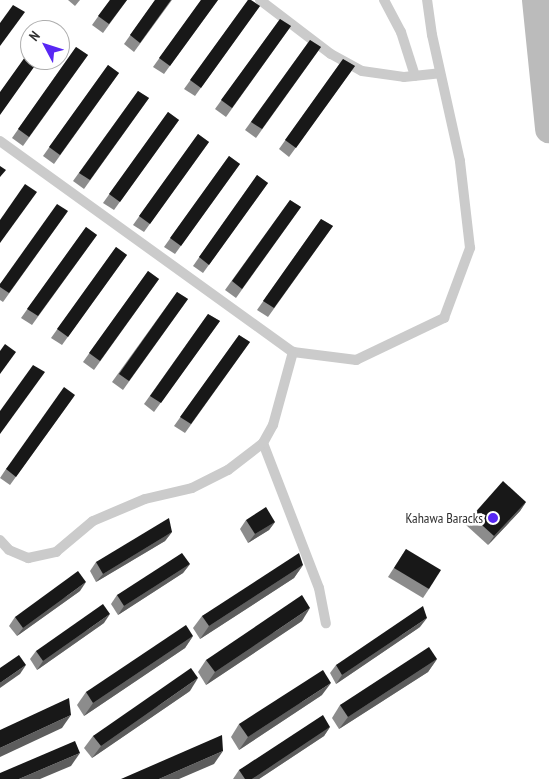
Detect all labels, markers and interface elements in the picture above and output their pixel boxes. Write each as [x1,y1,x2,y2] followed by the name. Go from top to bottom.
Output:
[20,20,70,70] north arrow
[25,27,44,45] text: N
[405,510,483,526] place label: Kahawa Baracks
[487,512,499,524] marker: Kahawa Baracks

